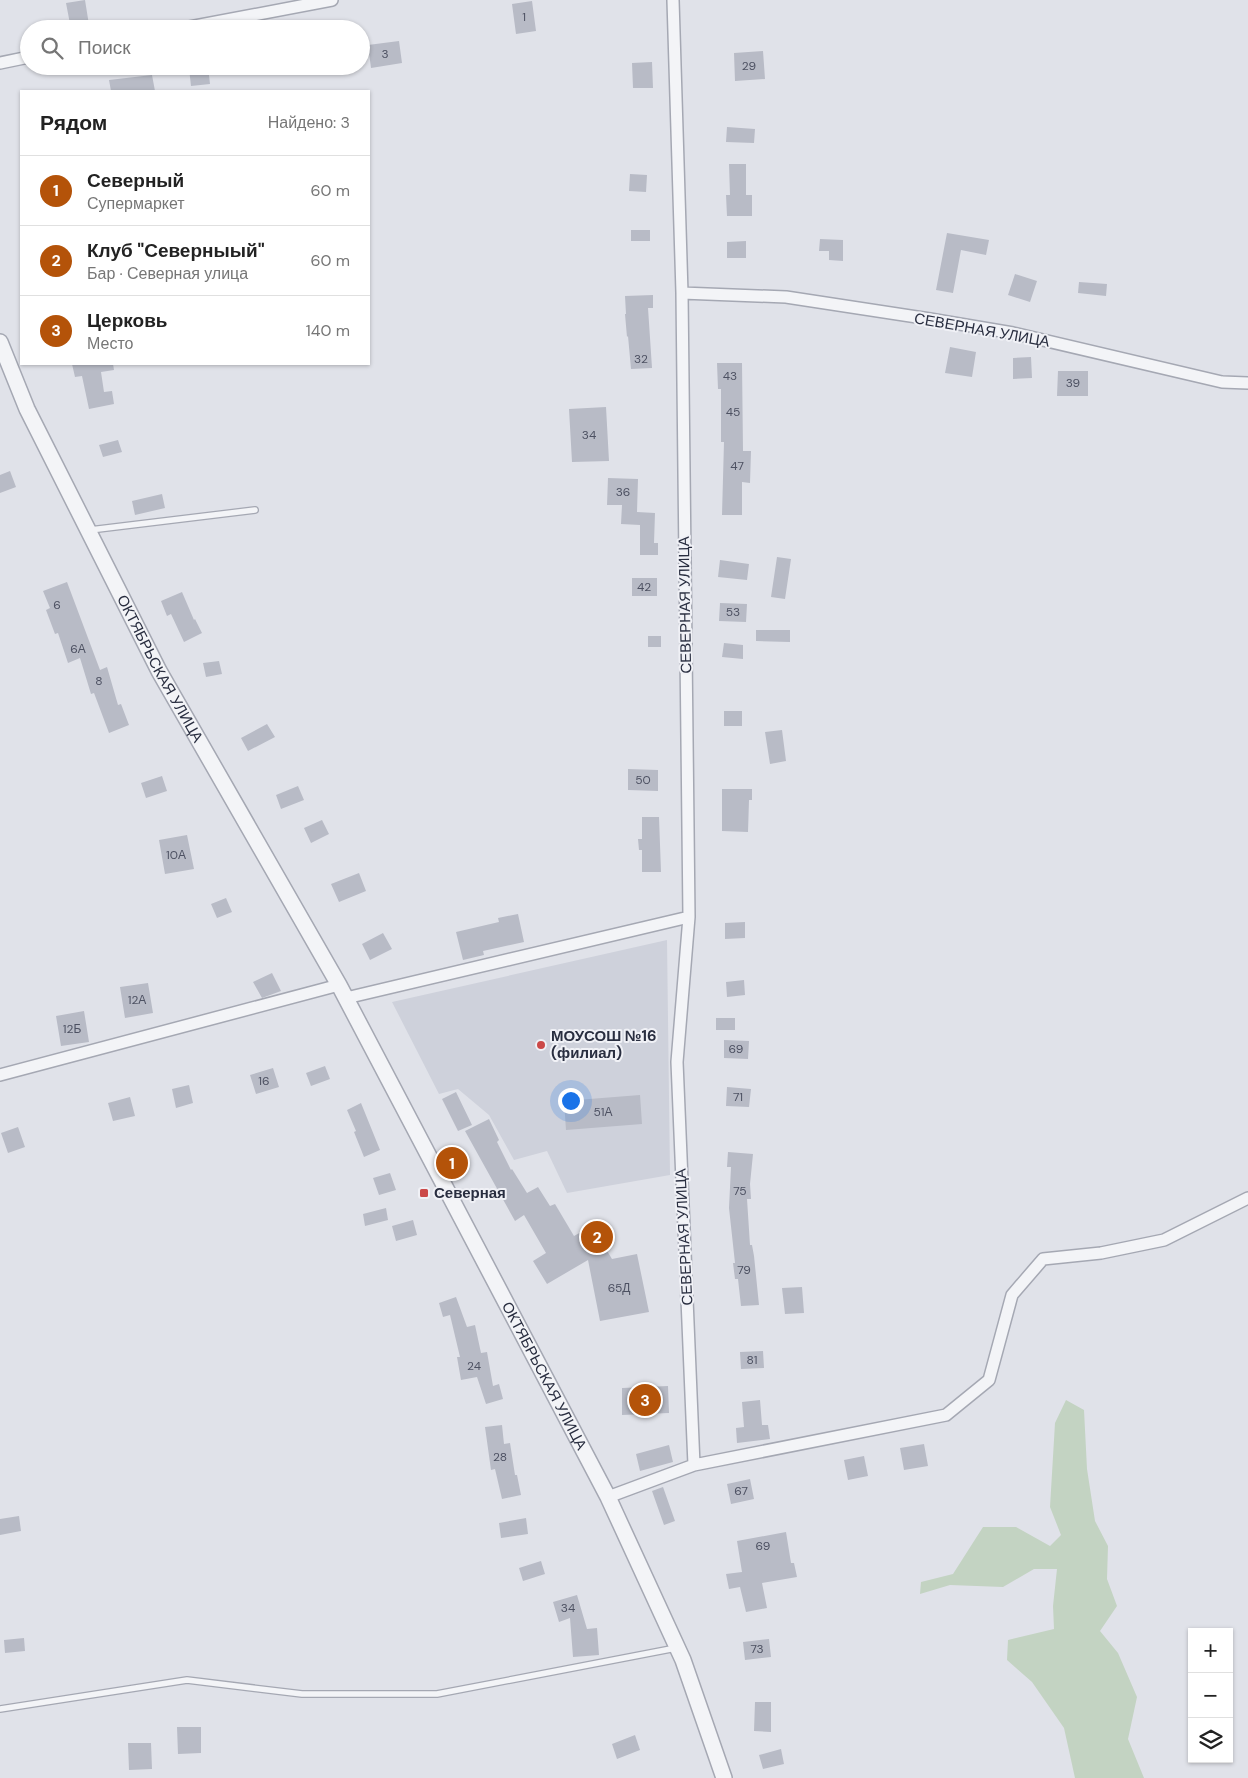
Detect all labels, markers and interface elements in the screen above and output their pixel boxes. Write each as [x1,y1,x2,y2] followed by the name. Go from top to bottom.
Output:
[522,9,526,25] house number: 1
[20,20,370,75] search box
[38,34,66,62] icon: search
[78,35,131,60] text: Поиск
[381,46,389,62] house number: 3
[742,58,756,74] house number: 29
[40,109,107,137] text: Рядом
[268,112,350,133] text: Найдено: 3
[87,168,184,193] text: Северный
[53,180,59,201] text: 1
[310,180,350,201] text: 60 m
[87,193,185,214] text: Супермаркет
[87,238,265,263] text: Клуб "Северныый"
[51,250,61,271] text: 2
[310,250,350,271] text: 60 m
[87,263,248,284] text: Бар · Северная улица
[87,308,168,333] text: Церковь
[913,308,1051,352] street label: СЕВЕРНАЯ УЛИЦА
[51,320,61,341] text: 3
[306,320,350,341] text: 140 m
[87,333,133,354] text: Место
[634,351,648,367] house number: 32
[723,368,737,384] house number: 43
[1066,375,1080,391] house number: 39
[726,404,740,420] house number: 45
[582,427,596,443] house number: 34
[730,458,744,474] house number: 47
[616,484,630,500] house number: 36
[674,536,696,674] street label: СЕВЕРНАЯ УЛИЦА
[637,579,651,595] house number: 42
[112,592,208,746] street label: ОКТЯБРЬСКАЯ УЛИЦА
[53,597,61,613] house number: 6
[726,604,740,620] house number: 53
[70,641,86,657] house number: 6А
[95,673,103,689] house number: 8
[635,772,651,788] house number: 50
[166,847,186,863] house number: 10А
[128,992,146,1008] house number: 12А
[63,1021,81,1037] house number: 12Б
[551,1026,657,1063] place label: МОУСОШ №16 (филиал)
[535,1039,547,1051] marker: МОУСОШ №16 (филиал)
[729,1041,743,1057] house number: 69
[258,1073,270,1089] house number: 16
[558,1088,584,1114] your location
[733,1089,743,1105] house number: 71
[593,1104,613,1120] house number: 51А
[436,1144,468,1182] pin: 1
[670,1168,698,1306] street label: СЕВЕРНАЯ УЛИЦА
[434,1183,506,1203] place label: Северная
[733,1183,747,1199] house number: 75
[418,1187,430,1199] marker: Северная
[581,1218,613,1256] pin: 2
[737,1262,751,1278] house number: 79
[608,1280,630,1296] house number: 65Д
[497,1298,591,1453] street label: ОКТЯБРЬСКАЯ УЛИЦА
[747,1352,757,1368] house number: 81
[467,1358,481,1374] house number: 24
[629,1381,661,1419] pin: 3
[493,1449,507,1465] house number: 28
[734,1483,748,1499] house number: 67
[756,1538,770,1554] house number: 69
[561,1600,575,1616] house number: 34
[1188,1628,1233,1763] map controls
[1188,1628,1233,1673] button: +
[750,1641,764,1657] house number: 73
[1188,1673,1233,1718] button: −
[1188,1718,1233,1763] button: layers

